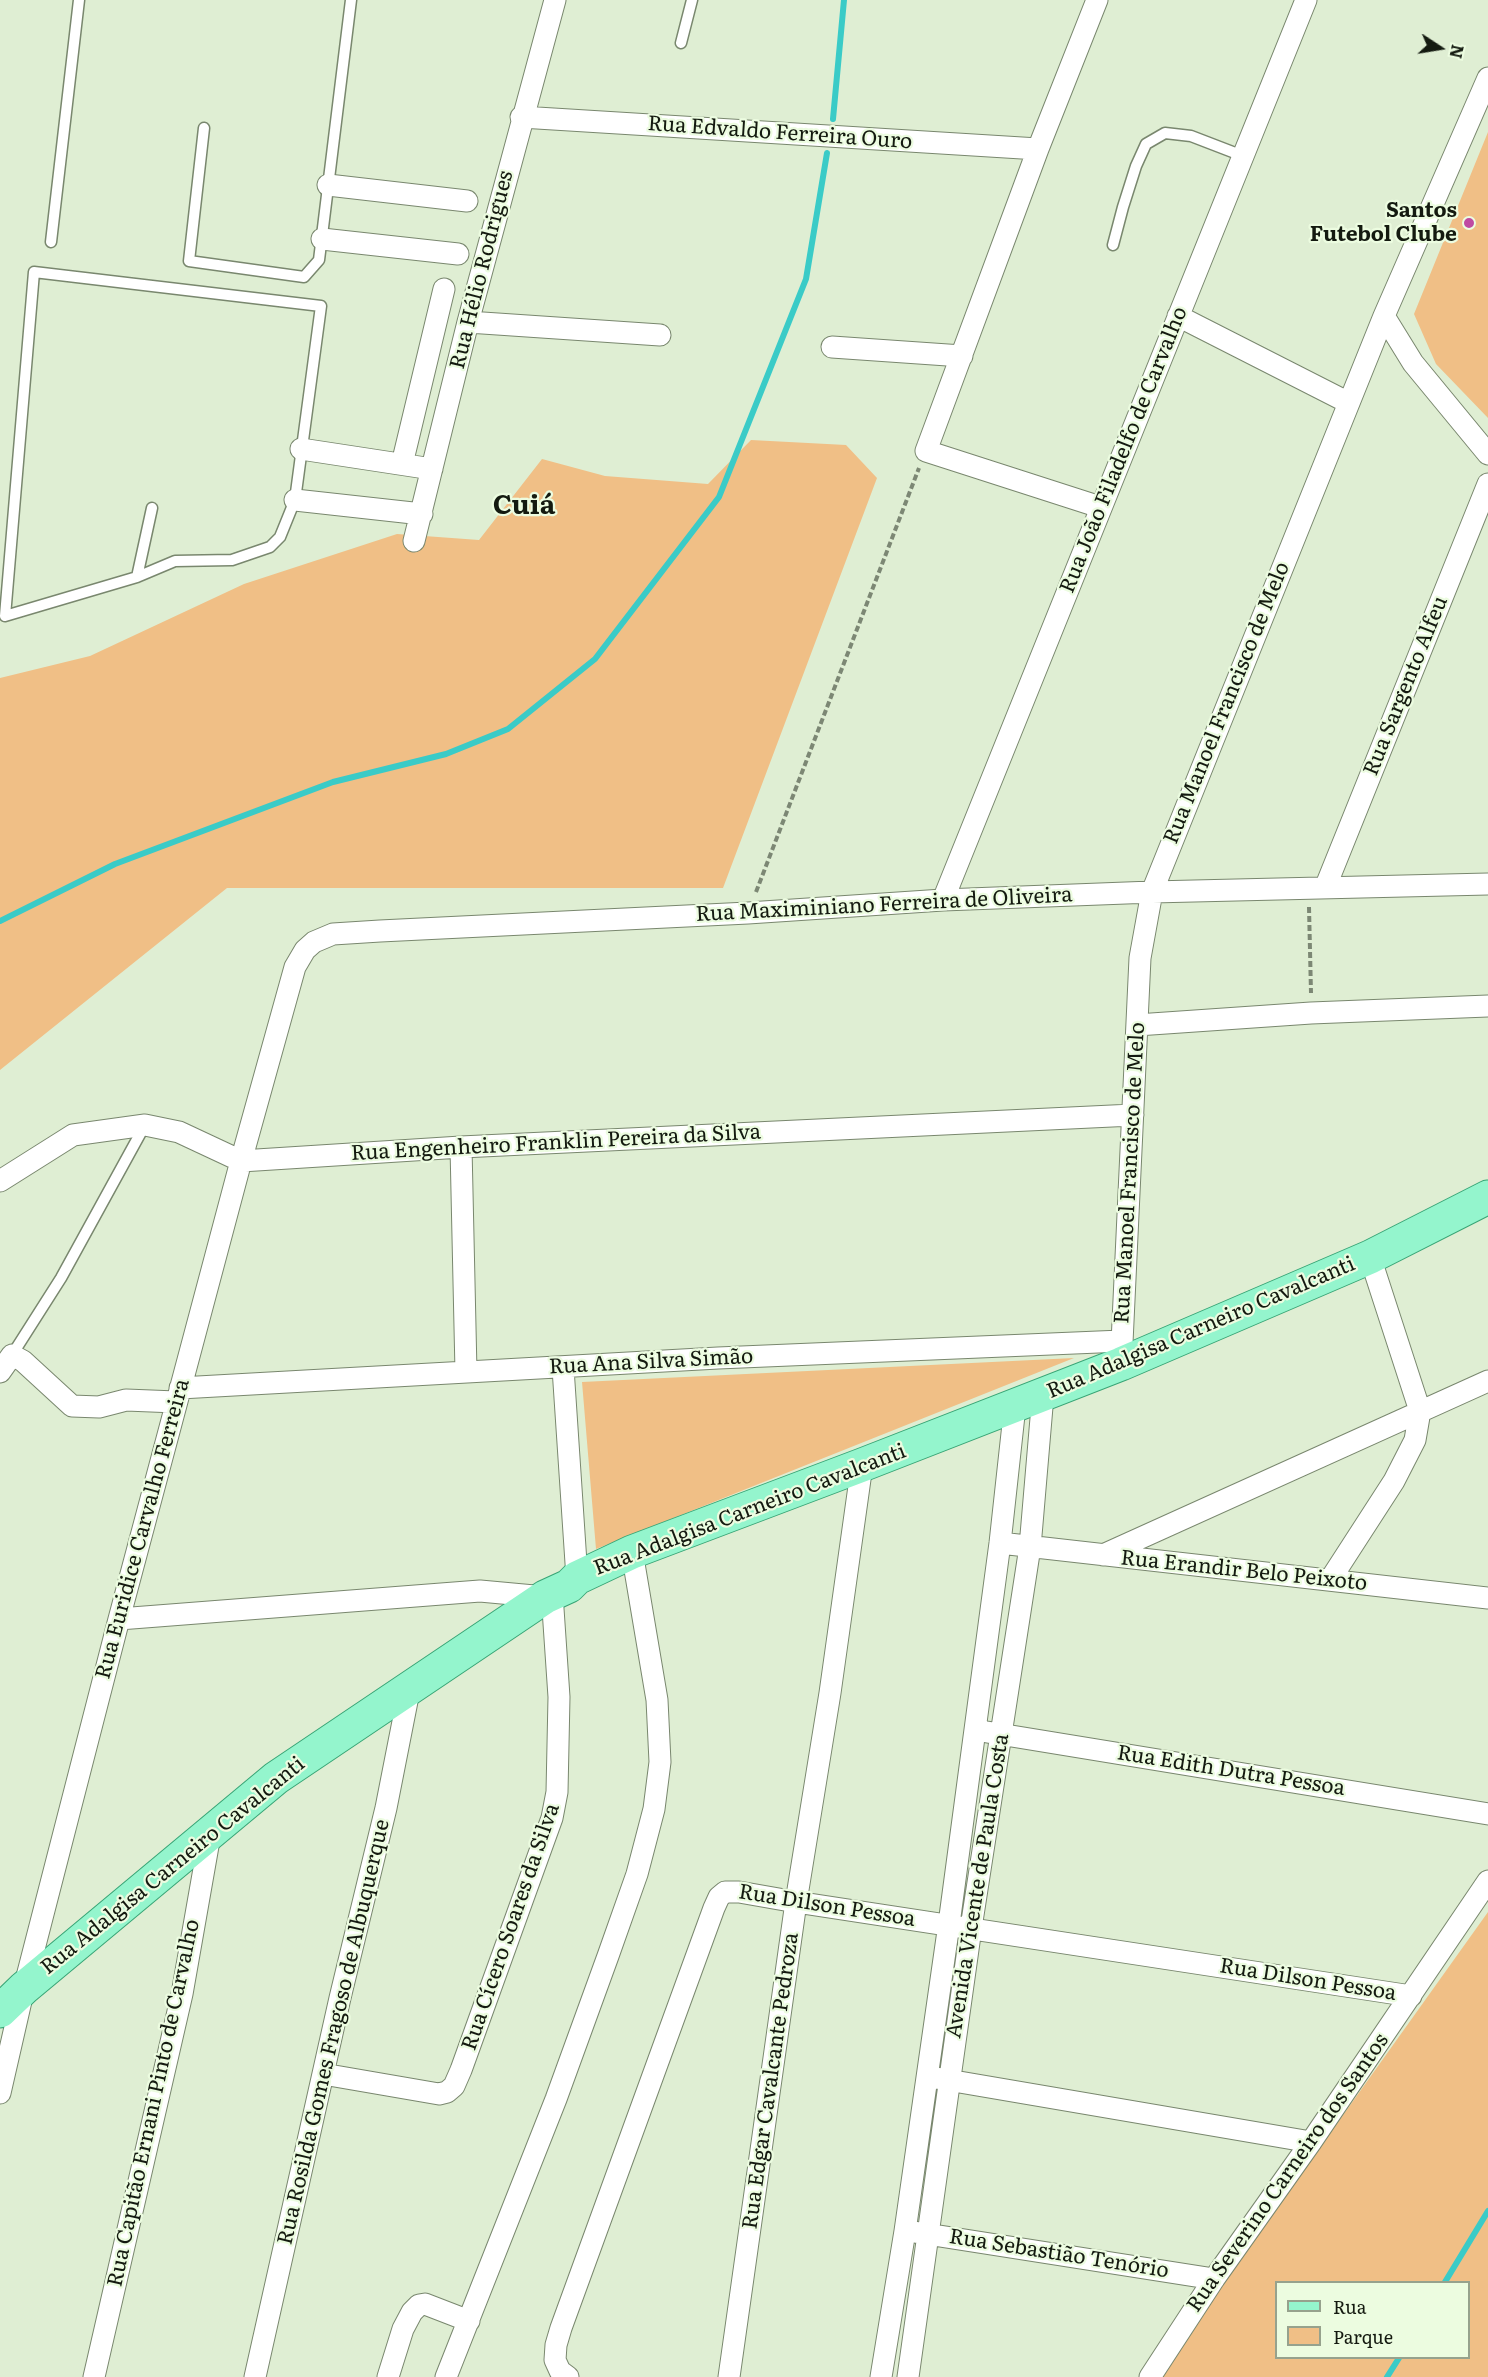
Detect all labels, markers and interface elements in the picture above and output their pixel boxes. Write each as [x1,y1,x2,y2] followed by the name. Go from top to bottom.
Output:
[1410,18,1470,78] north arrow
[1444,43,1471,61] text: N
[647,111,913,155] street label: Rua Edvaldo Ferreira Ouro
[445,168,519,372] street label: Rua Hélio Rodrigues
[1310,198,1457,248] place label: Santos Futebol Clube
[1462,216,1476,230] marker: Santos Futebol Clube
[1055,303,1193,597] street label: Rua João Filadelfo de Carvalho
[493,490,555,522] district label: Cuiá
[1159,558,1295,848] street label: Rua Manoel Francisco de Melo
[1359,593,1453,779] street label: Rua Sargento Alfeu
[695,883,1073,927] street label: Rua Maximiniano Ferreira de Oliveira
[1110,1022,1150,1324] street label: Rua Manoel Francisco de Melo
[350,1120,762,1166] street label: Rua Engenheiro Franklin Pereira da Silva
[1043,1251,1359,1405] street label: Rua Adalgisa Carneiro Cavalcanti
[548,1344,754,1380] street label: Rua Ana Silva Simão
[91,1376,195,1682] street label: Rua Euridice Carvalho Ferreira
[590,1439,910,1581] street label: Rua Adalgisa Carneiro Cavalcanti
[1119,1546,1369,1596] street label: Rua Erandir Belo Peixoto
[941,1732,1015,2040] street label: Avenida Vicente de Paula Costa
[1115,1741,1347,1801] street label: Rua Edith Dutra Pessoa
[36,1752,310,1980] street label: Rua Adalgisa Carneiro Cavalcanti
[457,1800,565,2054] street label: Rua Cícero Soares da Silva
[273,1817,395,2247] street label: Rua Rosilda Gomes Fragoso de Albuquerque
[737,1880,917,1932] street label: Rua Dilson Pessoa
[103,1917,205,2289] street label: Rua Capitão Ernani Pinto de Carvalho
[738,1931,804,2231] street label: Rua Edgar Cavalcante Pedroza
[1218,1954,1398,2006] street label: Rua Dilson Pessoa
[1182,2029,1394,2317] street label: Rua Severino Carneiro dos Santos
[947,2224,1171,2284] street label: Rua Sebastião Tenório
[1275,2281,1470,2359] legend
[1333,2323,1393,2350] text: Parque

